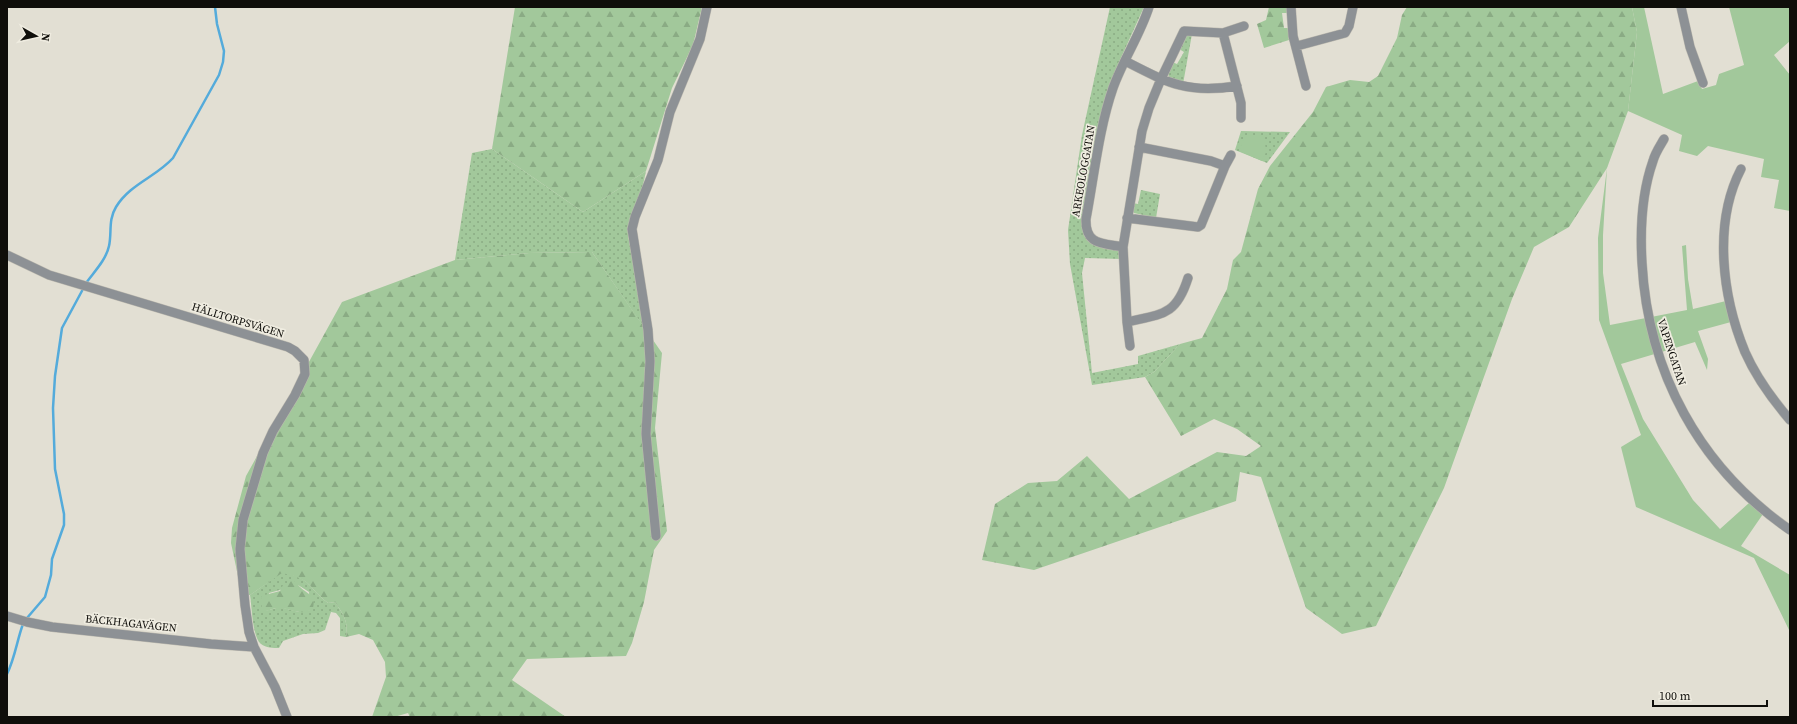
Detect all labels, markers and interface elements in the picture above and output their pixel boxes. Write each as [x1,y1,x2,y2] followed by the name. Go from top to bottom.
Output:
[16,16,56,56] north arrow
[37,32,53,42] text: N
[1068,124,1099,218] street label: ARKEOLOGGATAN
[190,299,286,342] street label: HÄLLTORPSVÄGEN
[1654,317,1689,387] street label: VAPENGATAN
[85,611,177,636] street label: BÄCKHAGAVÄGEN
[1653,682,1767,708] scale bar
[1659,688,1691,704] text: 100 m

